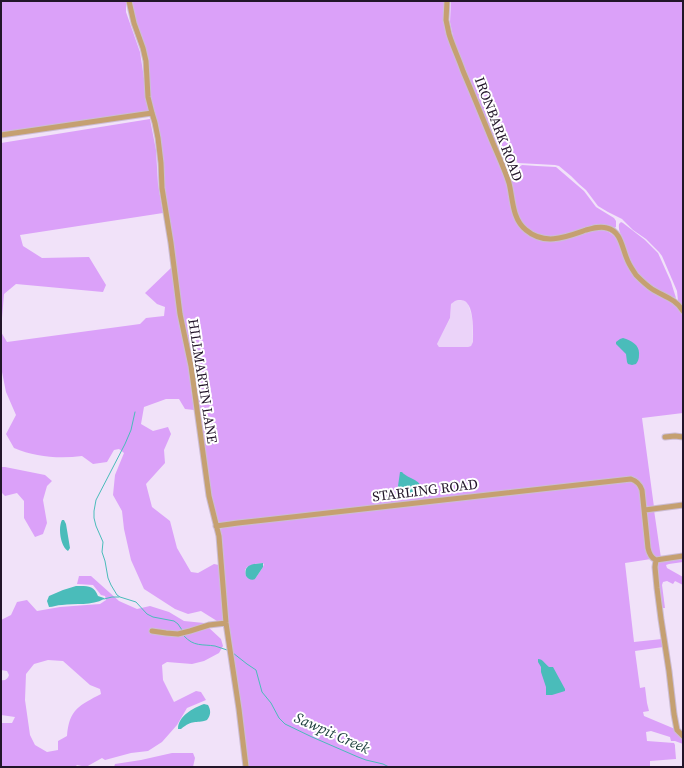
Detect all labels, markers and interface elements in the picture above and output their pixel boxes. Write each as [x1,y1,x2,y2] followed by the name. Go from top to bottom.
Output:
[470,74,528,184] street label: IRONBARK ROAD
[183,317,223,445] street label: HILLMARTIN LANE
[371,474,479,506] street label: STARLING ROAD
[291,707,374,759] water label: Sawpit Creek

